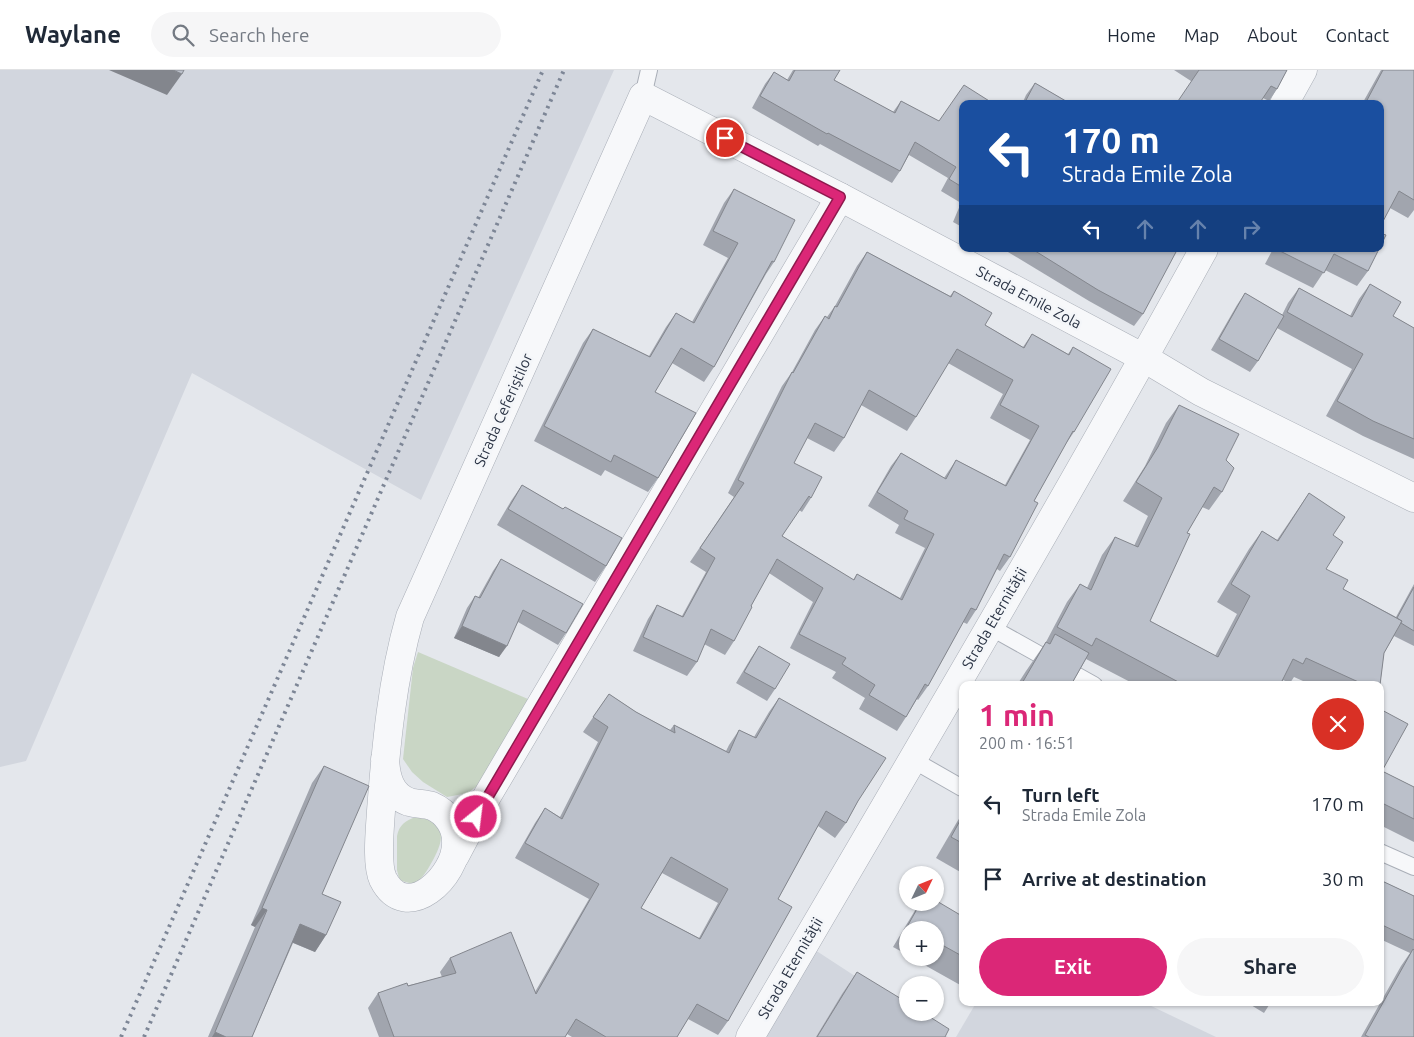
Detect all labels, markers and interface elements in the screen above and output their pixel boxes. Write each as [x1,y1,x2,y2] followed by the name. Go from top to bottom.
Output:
[151,12,501,57] search box
[25,21,121,48] text: Waylane
[169,21,197,49] icon: search
[209,24,309,46] text: Search here
[1107,25,1156,45] text: Home
[1184,25,1219,45] text: Map
[1247,25,1297,45] text: About
[1325,25,1389,45] text: Contact
[704,117,746,159] pin
[979,120,1044,185] icon: left
[1062,120,1160,160] text: 170 m
[711,124,739,152] icon: arrive
[1062,161,1233,186] text: Strada Emile Zola
[1078,215,1106,243] icon: left
[1131,215,1159,243] icon: ahead
[1184,215,1212,243] icon: ahead
[1237,215,1265,243] icon: right
[974,262,1084,332] street label: Strada Emile Zola
[470,350,536,469] street label: Strada Ceferiștilor
[958,564,1030,672] street label: Strada Eternității
[979,698,1055,732] text: 1 min
[1312,698,1364,750] button: close
[979,734,1075,752] text: 200 m · 16:51
[1022,784,1100,806] text: Turn left
[449,790,501,842] position arrow
[979,790,1007,818] icon: left
[1311,793,1364,815] text: 170 m
[1022,806,1146,824] text: Strada Emile Zola
[979,865,1007,893] icon: arrive
[899,866,944,911] north arrow
[899,866,944,1021] map controls
[1022,868,1207,890] text: Arrive at destination
[1322,868,1364,890] text: 30 m
[754,914,826,1022] street label: Strada Eternității
[899,921,944,966] button: +
[979,938,1167,996] button: Exit
[1177,938,1364,996] button: Share
[899,976,944,1021] button: −

